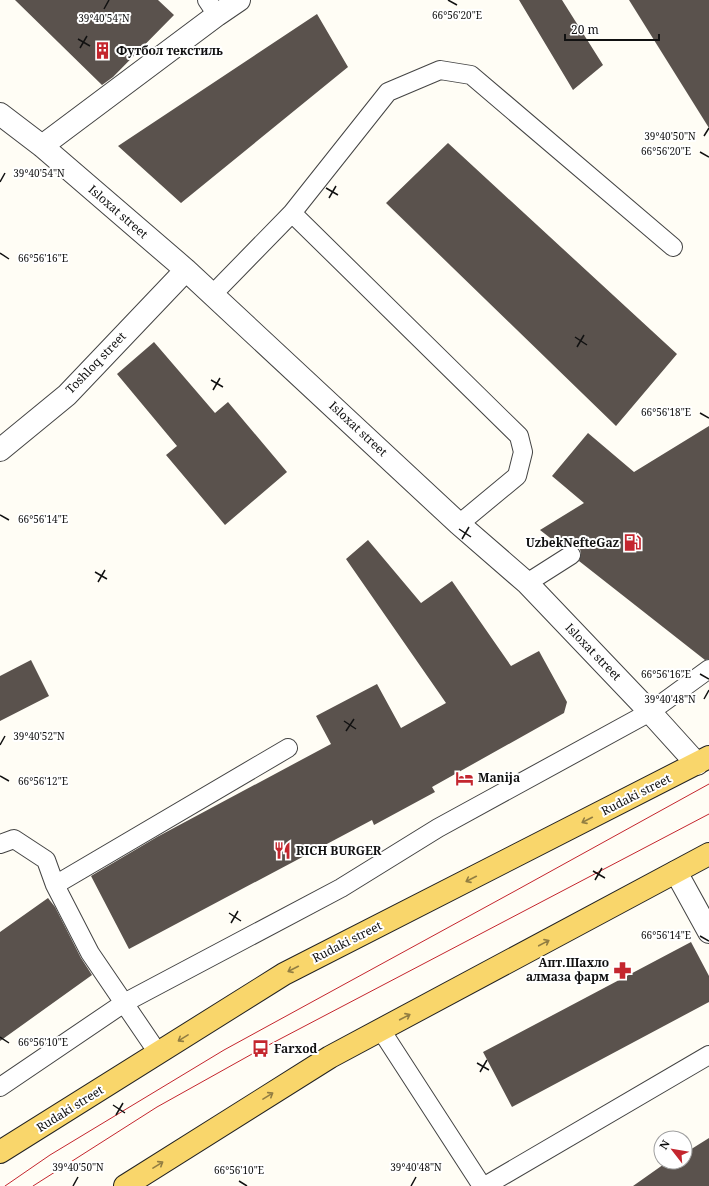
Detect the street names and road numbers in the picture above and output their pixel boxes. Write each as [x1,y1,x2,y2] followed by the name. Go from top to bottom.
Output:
[85,181,152,242] street label: Isloxat street
[62,328,130,397] street label: Toshloq street
[326,397,391,460] street label: Isloxat street
[562,619,625,684] street label: Isloxat street
[598,770,673,819] street label: Rudaki street
[309,917,384,966] street label: Rudaki street
[33,1081,106,1136] street label: Rudaki street

